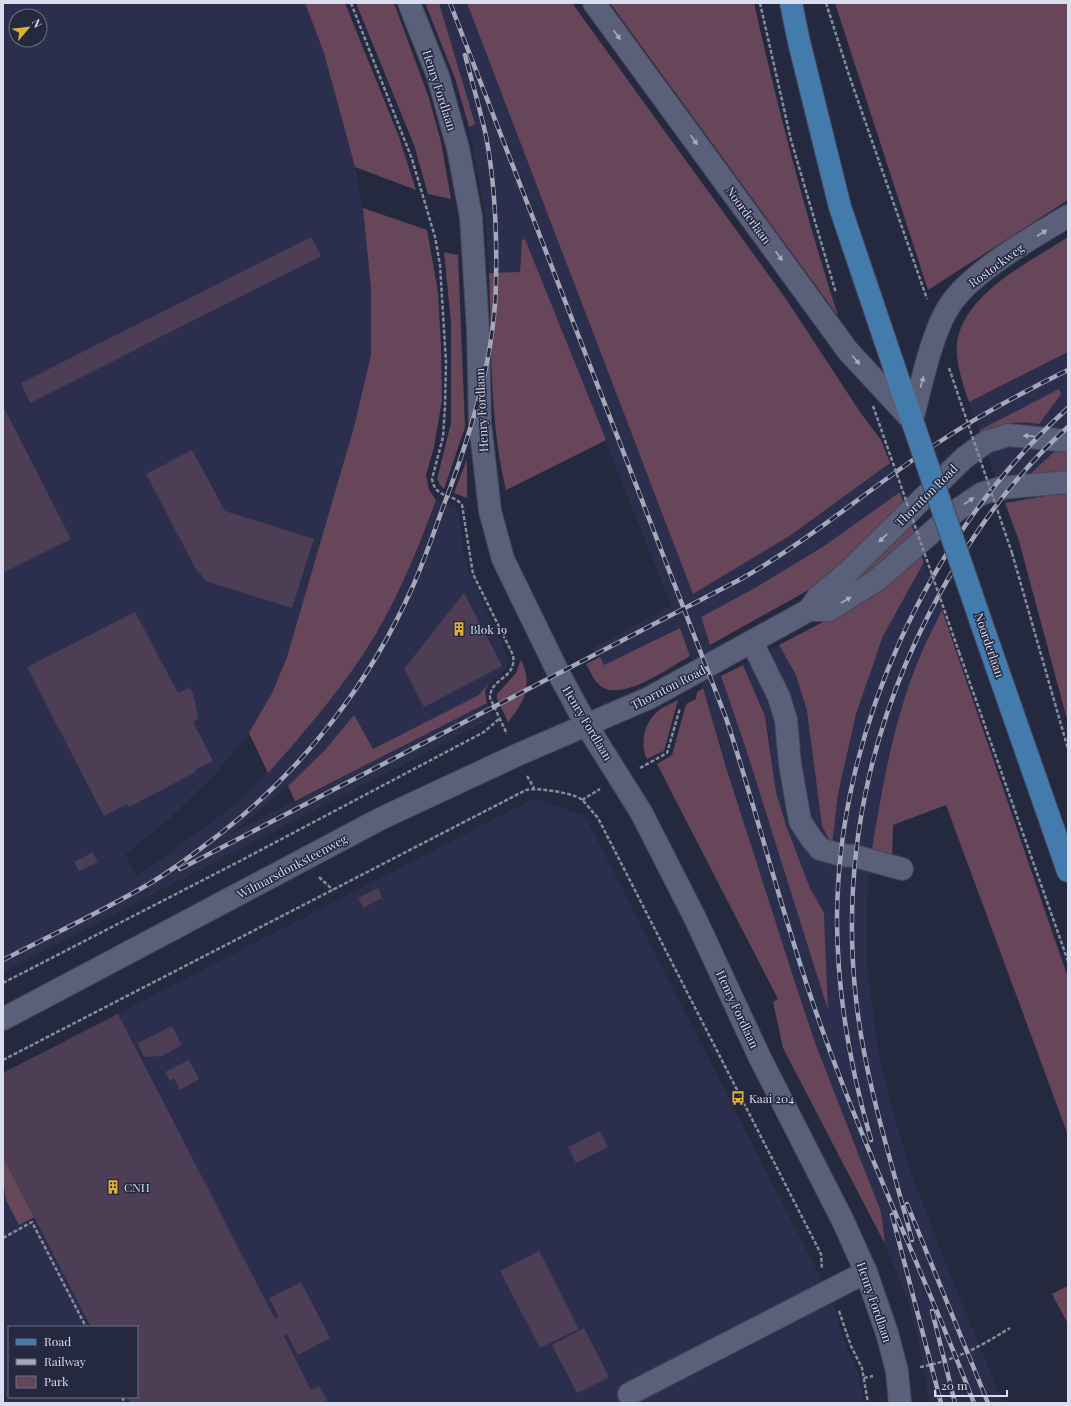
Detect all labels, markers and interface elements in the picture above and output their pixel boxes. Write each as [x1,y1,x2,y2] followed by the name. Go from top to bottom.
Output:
[8,8,48,48] north arrow
[29,16,46,30] text: N
[613,29,621,40] one-way arrow
[419,48,461,132] street label: Henry Fordlaan
[690,134,698,145] one-way arrow
[723,183,775,247] street label: Noorderlaan
[1036,229,1048,236] one-way arrow
[965,239,1027,290] street label: Rostockweg
[775,250,783,261] one-way arrow
[852,355,861,366] one-way arrow
[471,368,491,452] street label: Henry Fordlaan
[919,376,925,388] one-way arrow
[1023,433,1035,440] one-way arrow
[891,460,961,530] street label: Thornton Road
[964,497,974,505] one-way arrow
[878,533,888,543] one-way arrow
[840,596,852,603] one-way arrow
[971,611,1009,679] street label: Noorderlaan
[451,621,467,637] building icon: Blok 19
[470,621,507,637] place label: Blok 19
[628,661,708,713] street label: Thornton Road
[560,683,616,763] street label: Henry Fordlaan
[233,830,350,902] street label: Wilmarsdonksteenweg
[713,968,763,1050] street label: Henry Fordlaan
[730,1090,746,1106] bus stop icon: Kaai 204
[749,1090,794,1106] place label: Kaai 204
[105,1179,121,1195] building icon: CNH
[124,1179,150,1195] place label: CNH
[854,1260,896,1344] street label: Henry Fordlaan
[8,1326,138,1398] legend
[44,1333,71,1349] text: Road
[44,1353,86,1369] text: Railway
[935,1372,1007,1398] scale bar
[44,1373,69,1389] text: Park
[941,1377,968,1393] text: 20 m

